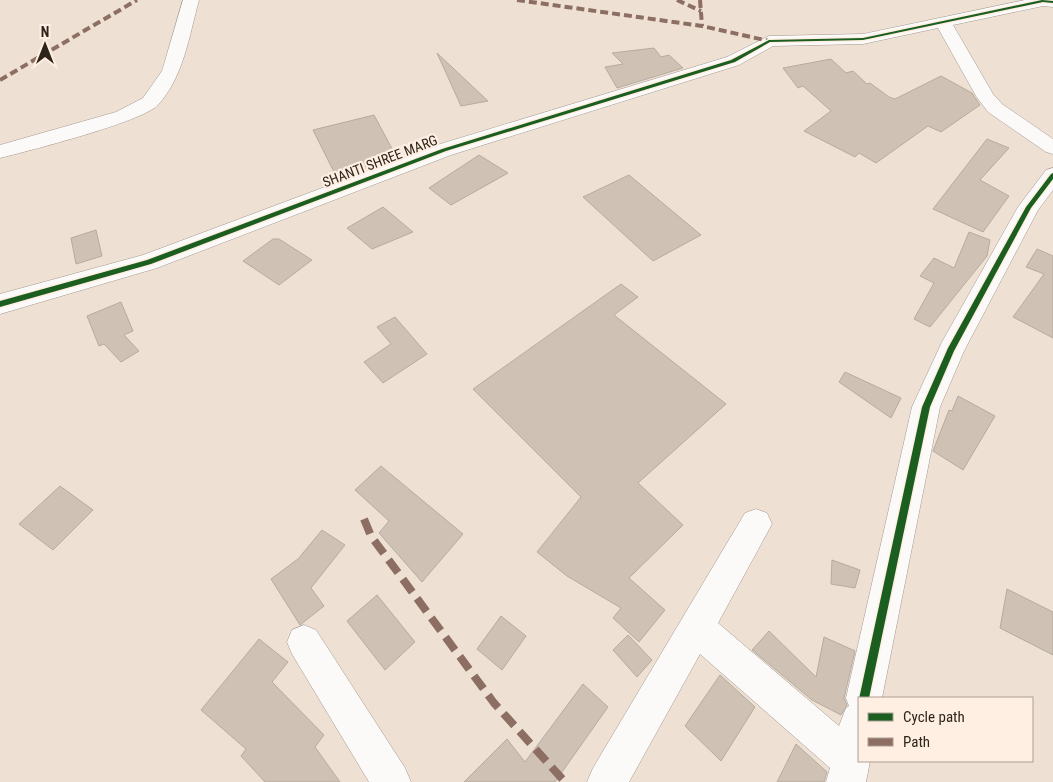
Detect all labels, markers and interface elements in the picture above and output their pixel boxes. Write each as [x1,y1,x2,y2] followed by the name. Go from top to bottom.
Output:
[20,20,70,70] north arrow
[41,24,49,40] text: N
[320,132,440,190] street label: SHANTI SHREE MARG
[858,697,1033,762] legend
[903,708,965,726] text: Cycle path
[903,733,930,751] text: Path

